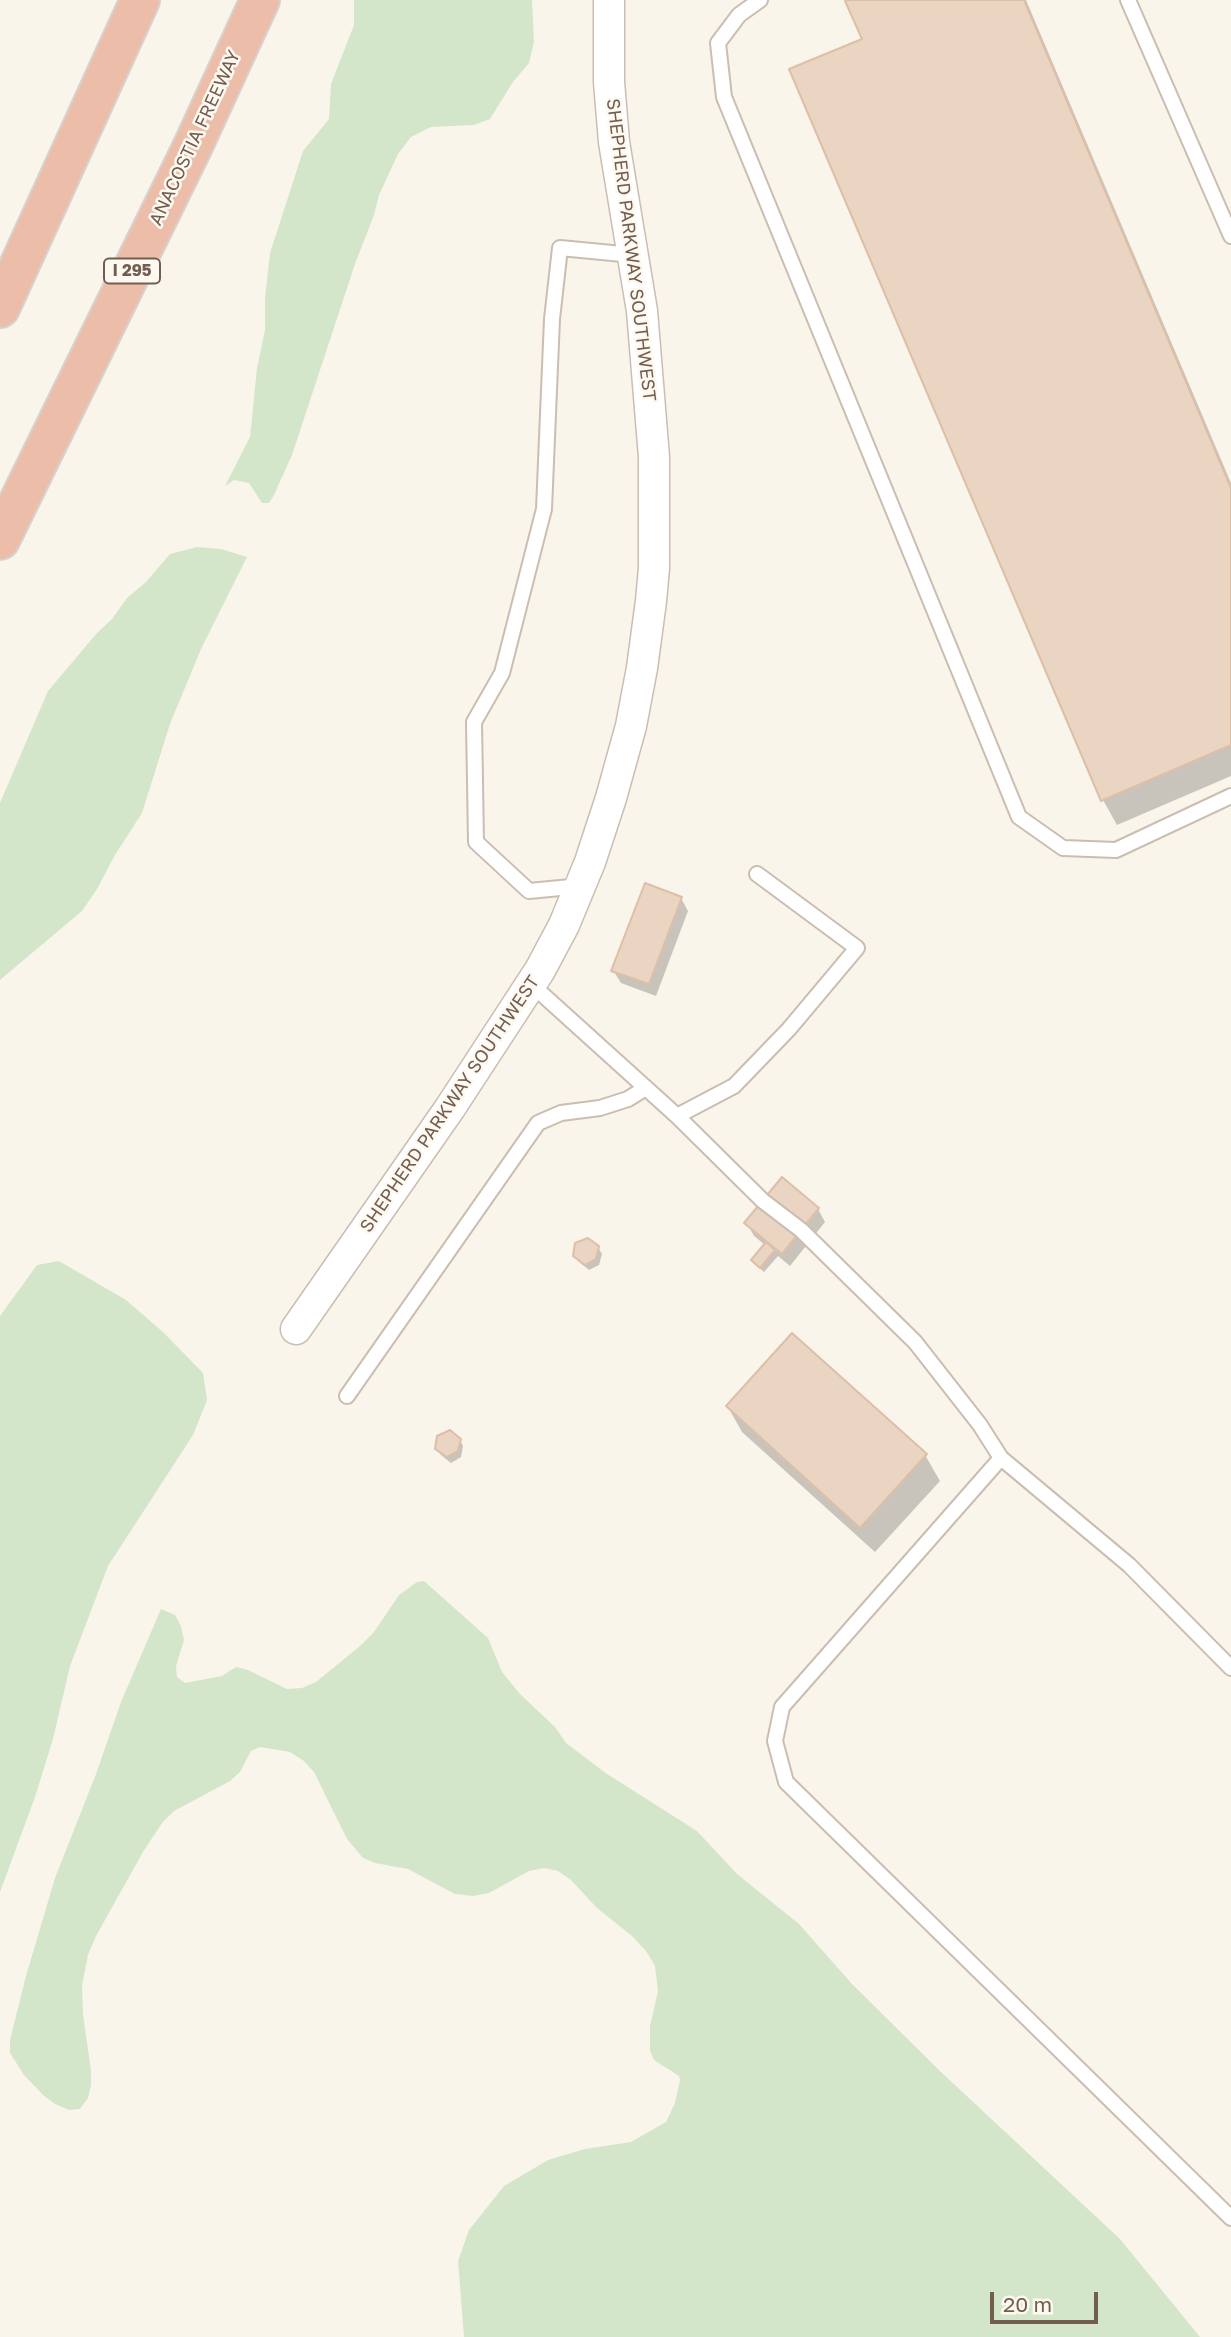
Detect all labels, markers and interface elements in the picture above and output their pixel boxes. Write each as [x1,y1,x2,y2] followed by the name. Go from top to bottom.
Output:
[145,47,245,229] street label: ANACOSTIA FREEWAY
[602,97,660,403] street label: SHEPHERD PARKWAY SOUTHWEST
[104,258,160,284] road number: I 295
[356,971,544,1237] street label: SHEPHERD PARKWAY SOUTHWEST
[993,2278,1102,2322] scale bar
[1003,2291,1052,2317] text: 20 m

